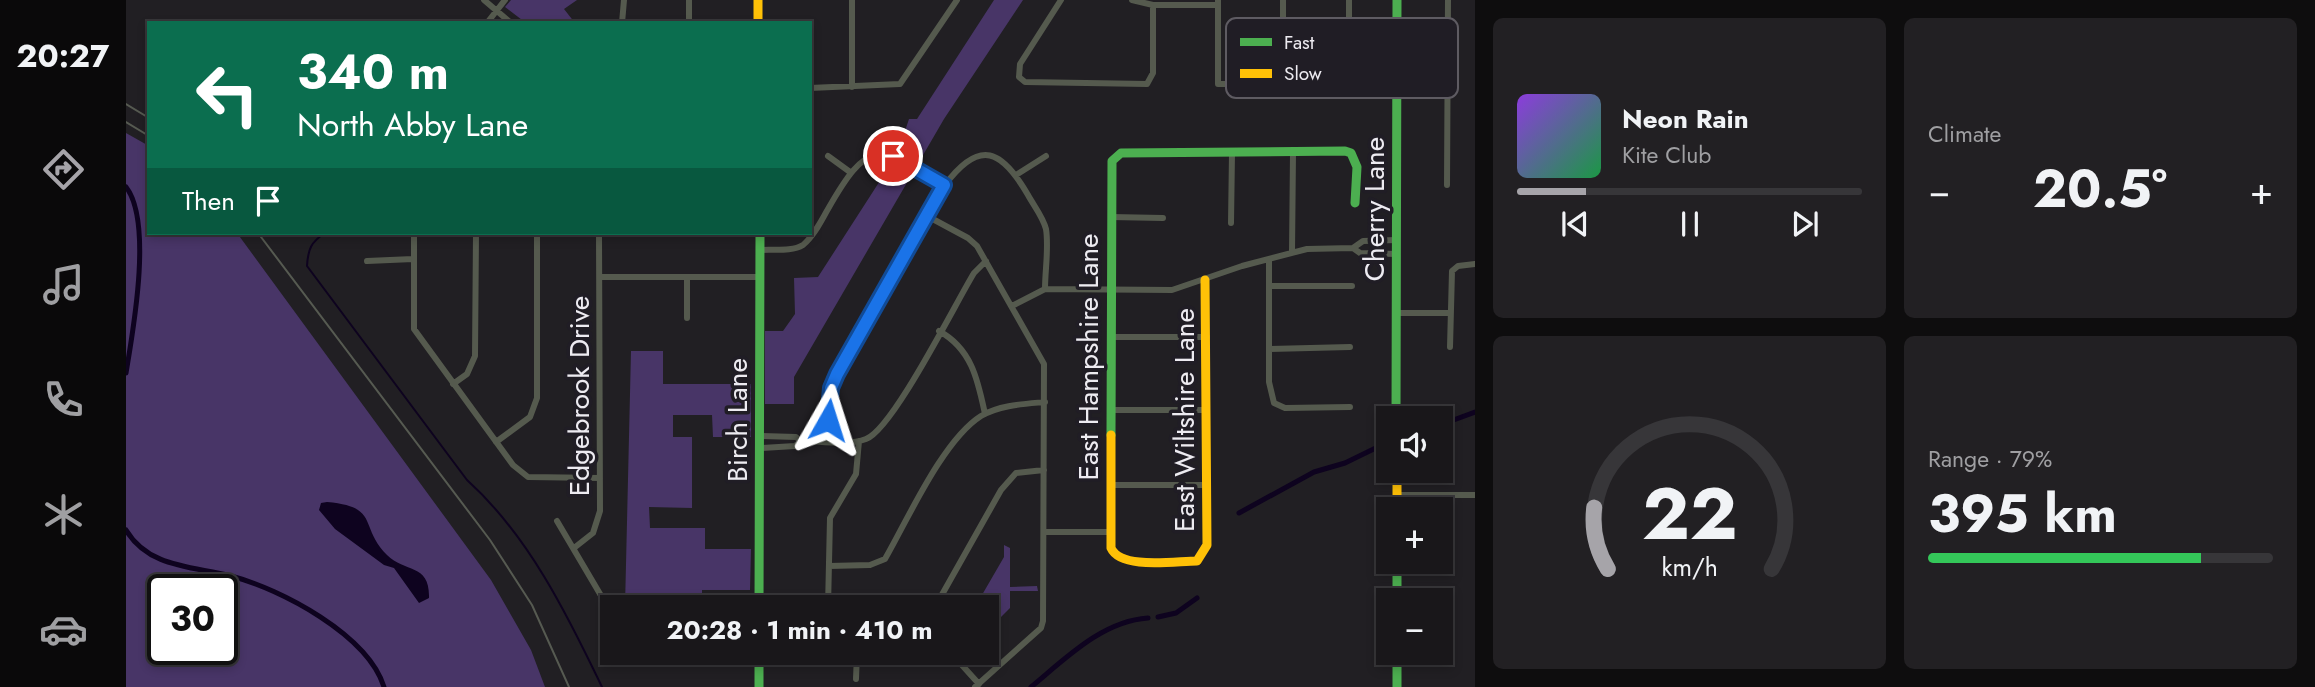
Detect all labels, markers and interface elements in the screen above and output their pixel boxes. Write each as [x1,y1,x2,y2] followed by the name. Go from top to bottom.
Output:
[1226,18,1458,98] legend
[1284,29,1315,56] text: Fast
[17,33,109,79] text: 20:27
[297,37,449,107] text: 340 m
[182,49,273,140] icon: left
[1284,60,1322,87] text: Slow
[1622,100,1749,138] text: Neon Rain
[297,102,528,148] text: North Abby Lane
[1928,117,2001,151] text: Climate
[863,126,923,186] pin
[874,137,912,175] icon: arrive
[1354,137,1395,281] street label: Cherry Lane
[1622,138,1711,172] text: Kite Club
[39,145,88,194] icon: directions
[2033,151,2167,227] text: 20.5°
[1928,163,1950,218] text: −
[2250,163,2273,218] text: +
[182,182,235,220] text: Then
[249,182,287,220] icon: arrive
[1556,205,1594,243] icon: previous
[1671,205,1709,243] icon: pause
[1786,205,1824,243] icon: next
[1068,233,1109,481] street label: East Hampshire Lane
[39,260,88,309] icon: music
[559,296,600,496] street label: Edgebrook Drive
[1164,308,1205,532] street label: East Wiltshire Lane
[717,358,758,482] street label: Birch Lane
[39,375,88,424] icon: phone
[791,383,865,457] position arrow
[1376,406,1453,665] map controls
[1376,406,1453,483] button: sound
[1928,442,2052,476] text: Range · 79%
[1642,461,1737,566] text: 22
[1928,476,2117,552] text: 395 km
[39,490,88,539] icon: climate
[1376,497,1453,574] button: +
[1661,548,1718,584] text: km/h
[147,574,238,665] speed limit sign: 30
[1376,588,1453,665] button: −
[39,605,88,654] icon: car
[666,611,933,649] text: 20:28 · 1 min · 410 m

